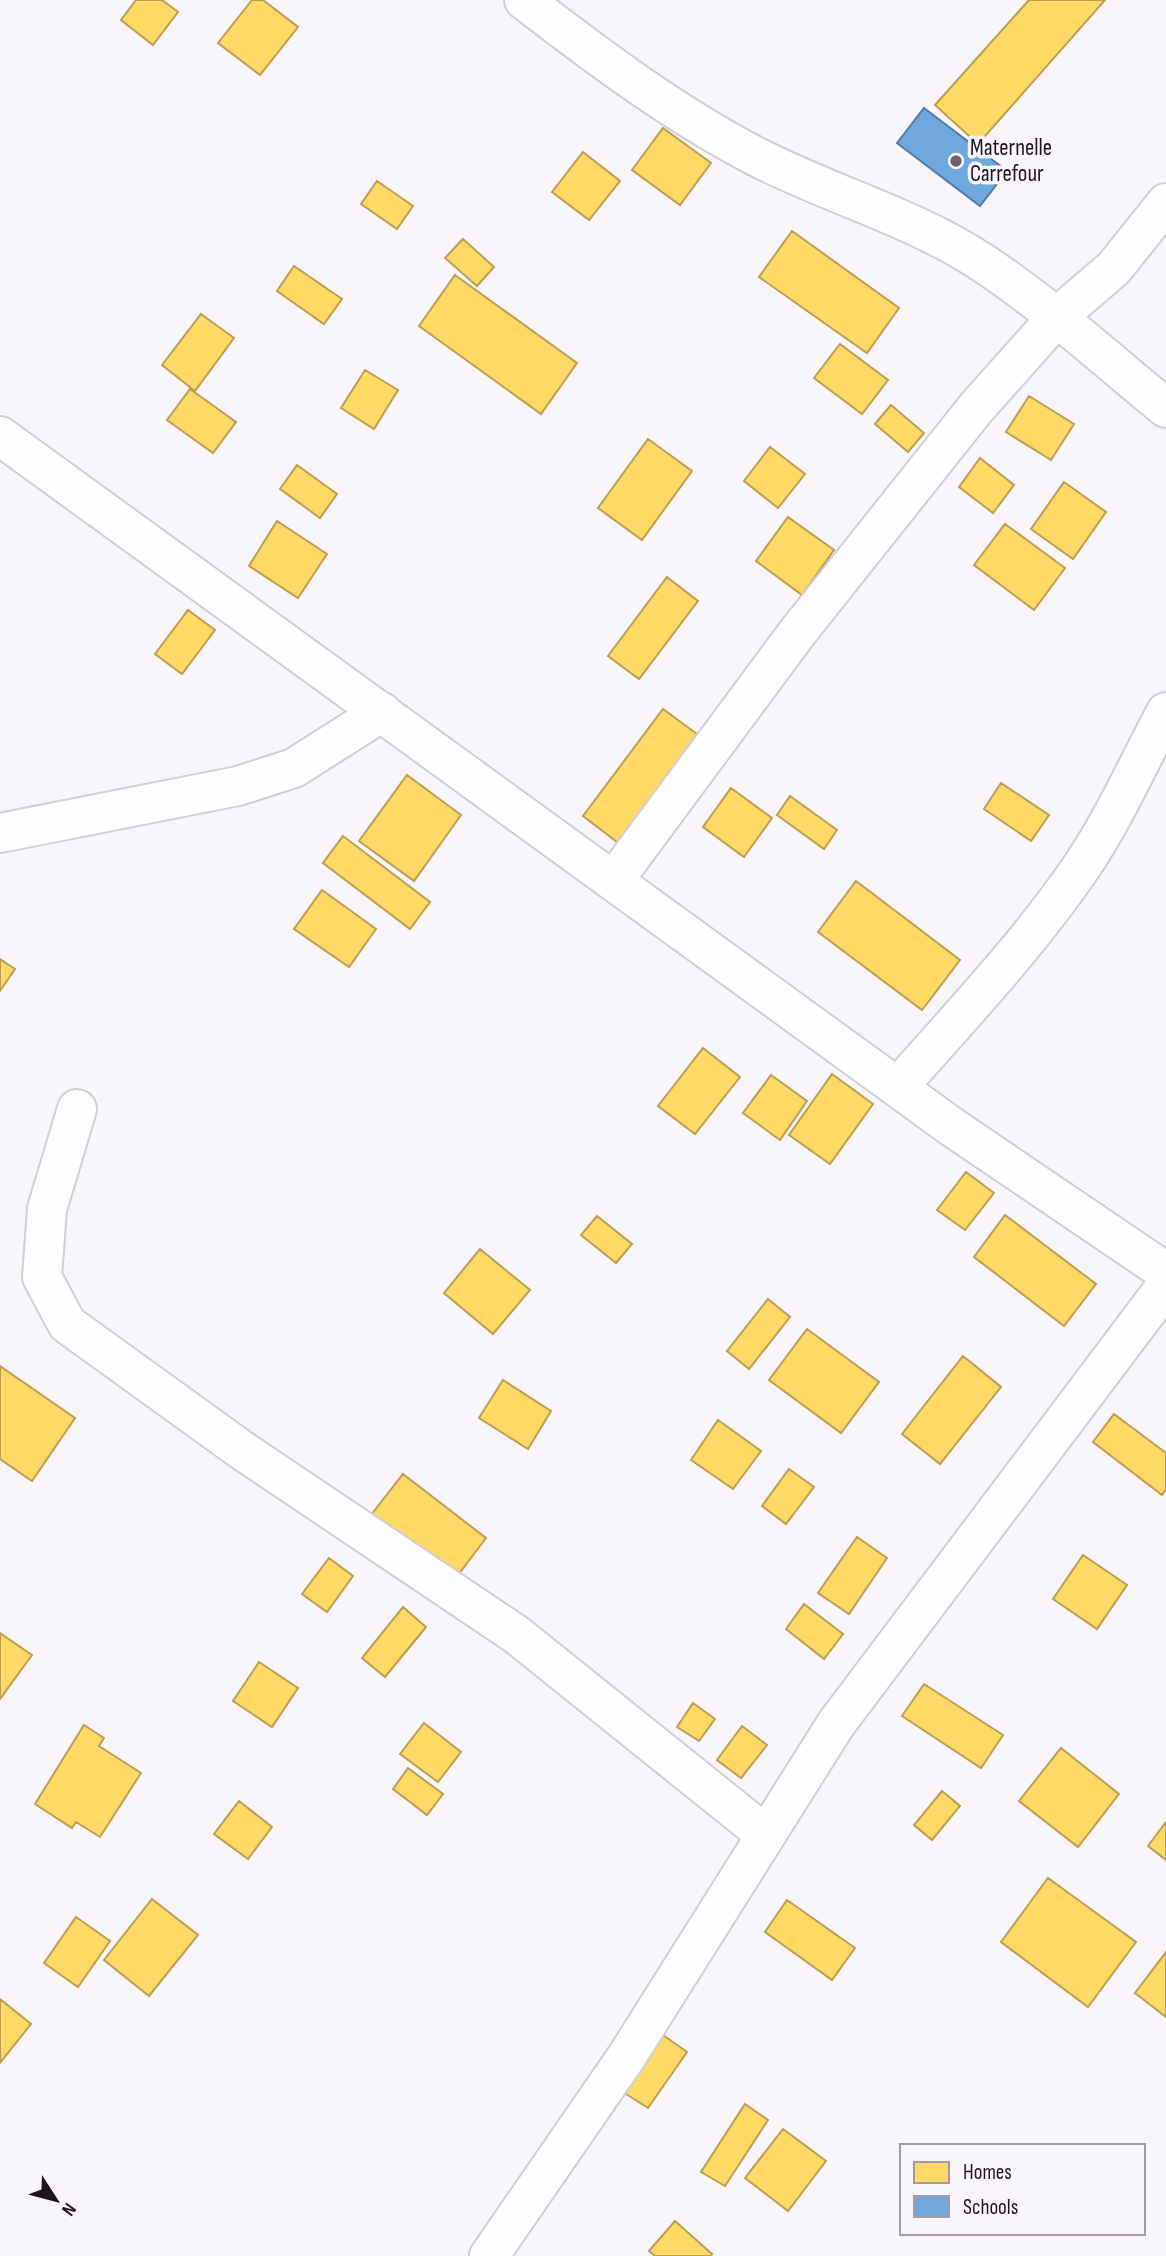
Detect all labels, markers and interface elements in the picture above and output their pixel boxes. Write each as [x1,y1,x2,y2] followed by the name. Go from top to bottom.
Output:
[970,134,1052,188] place label: Maternelle Carrefour
[948,153,964,169] marker: Maternelle Carrefour
[900,2144,1145,2235] legend
[963,2160,1012,2185] text: Homes
[21,2165,91,2235] north arrow
[963,2195,1018,2220] text: Schools
[56,2198,81,2220] text: N

